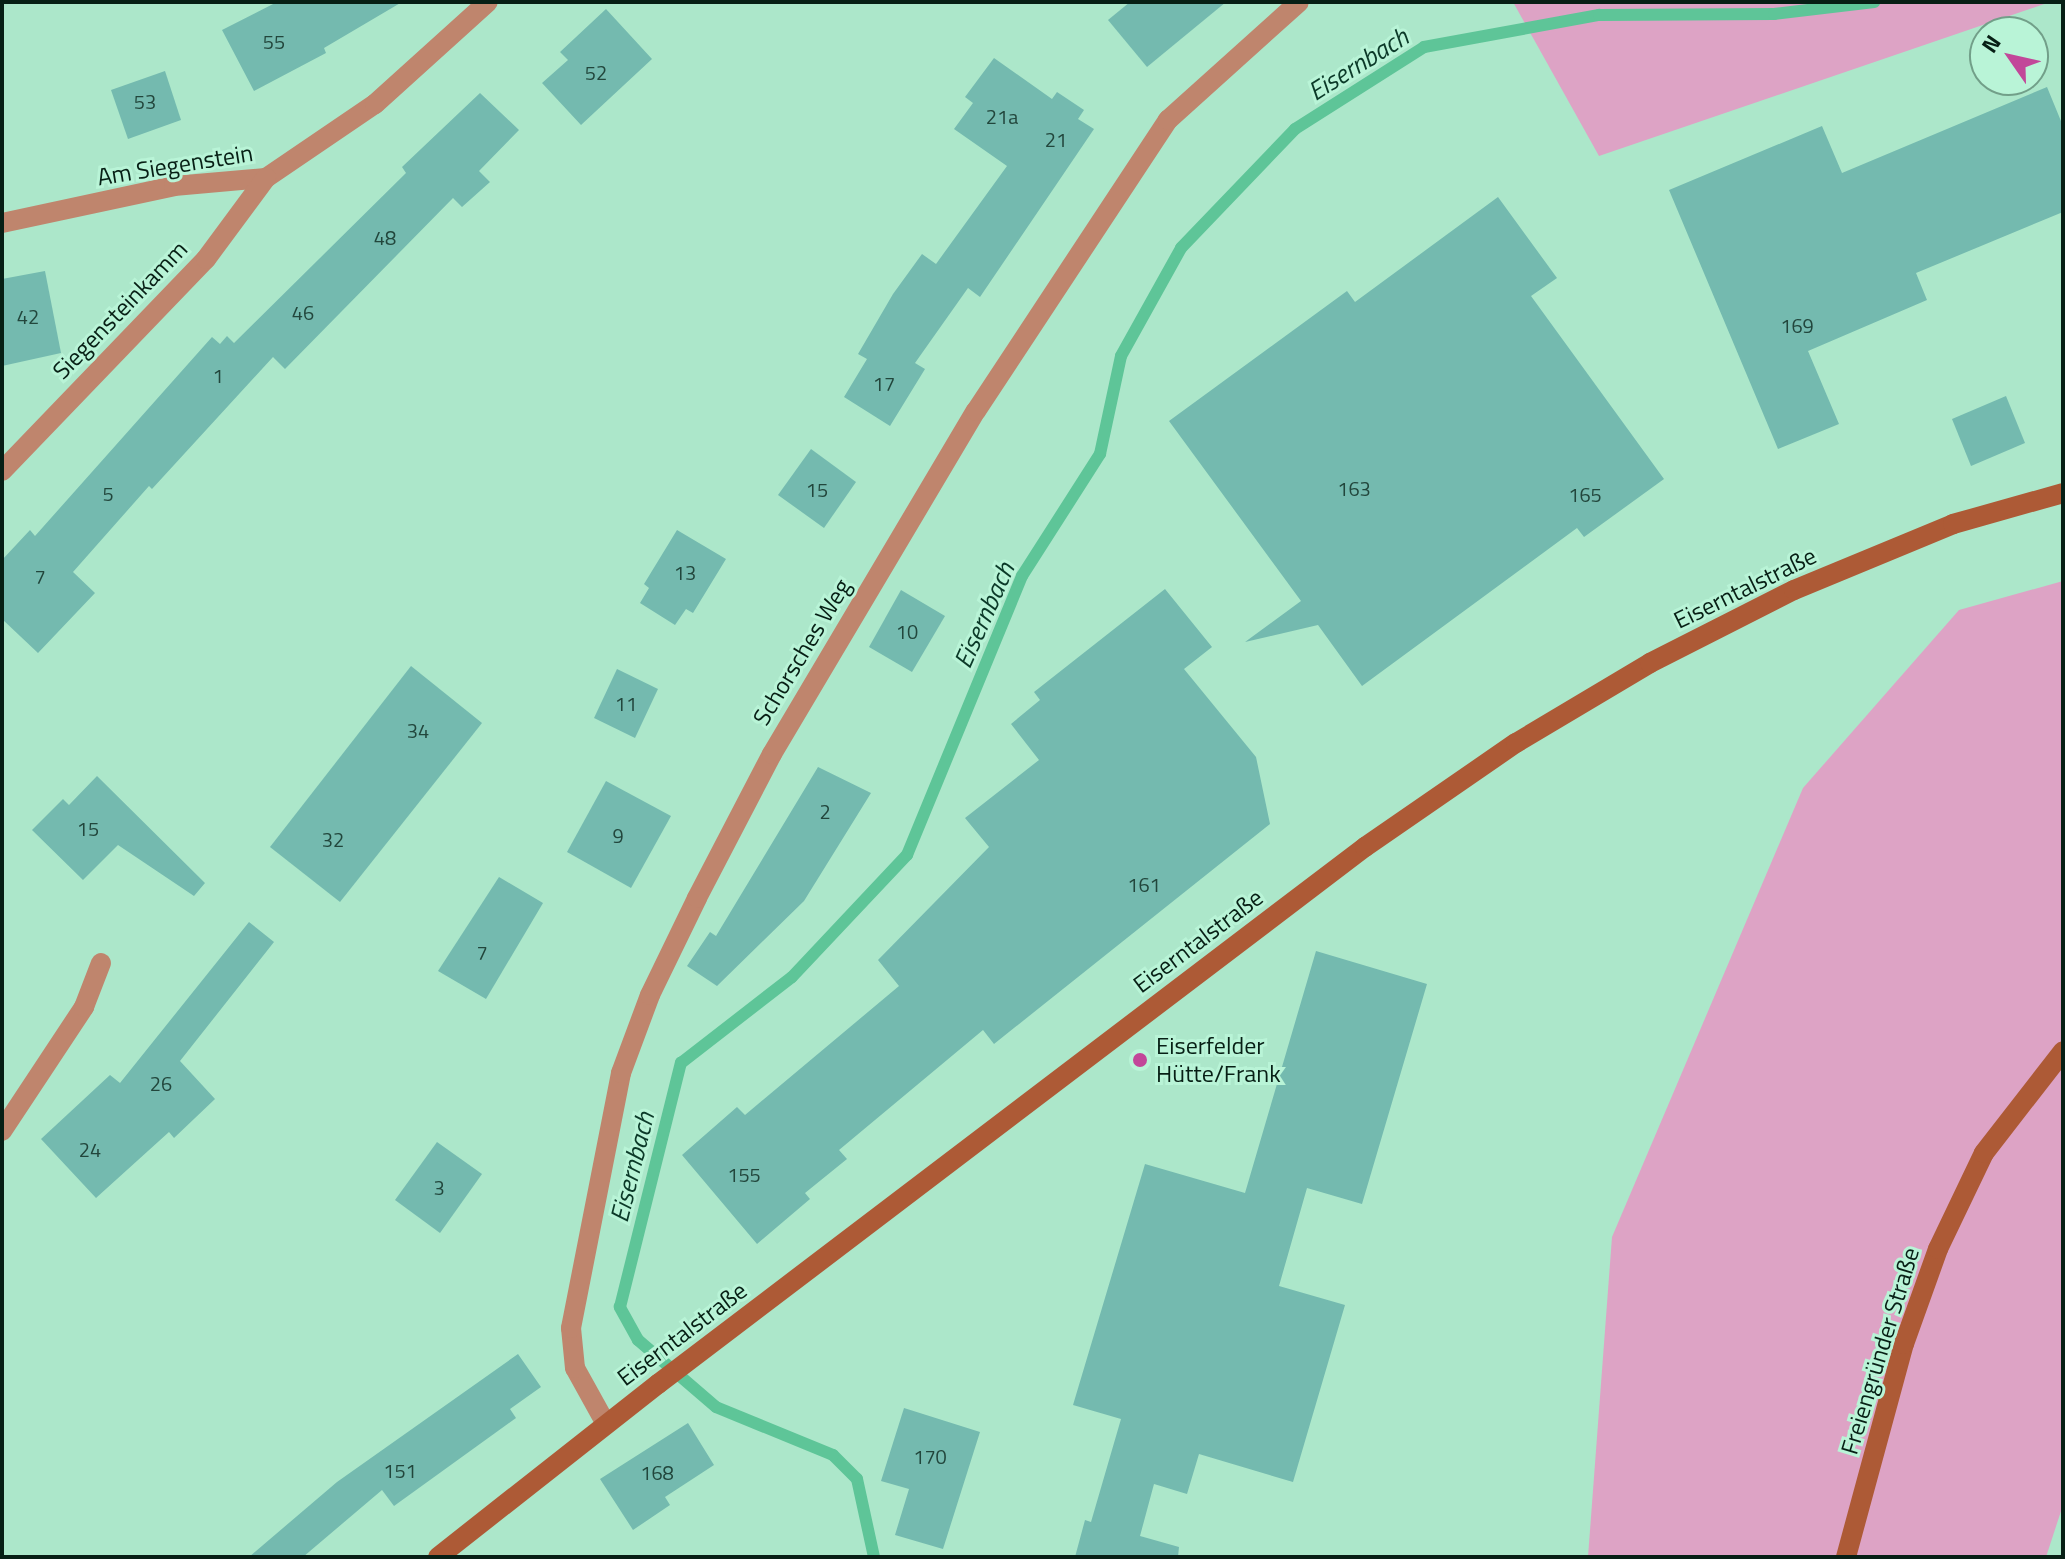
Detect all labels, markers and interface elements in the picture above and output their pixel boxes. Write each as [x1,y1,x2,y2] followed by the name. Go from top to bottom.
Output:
[1969,16,2049,96] north arrow
[1302,21,1414,107] water label: Eisernbach
[1972,28,2009,60] text: N
[263,29,285,53] house number: 55
[585,60,607,84] house number: 52
[134,89,156,113] house number: 53
[986,104,1018,128] house number: 21a
[1045,127,1067,151] house number: 21
[95,138,255,192] street label: Am Siegenstein
[374,225,396,249] house number: 48
[47,235,193,385] street label: Siegensteinkamm
[292,300,314,324] house number: 46
[17,304,39,328] house number: 42
[1780,313,1814,337] house number: 169
[212,363,224,387] house number: 1
[873,371,895,395] house number: 17
[1337,476,1371,500] house number: 163
[806,477,828,501] house number: 15
[102,481,114,505] house number: 5
[1568,482,1602,506] house number: 165
[1669,541,1821,635] street label: Eiserntalstraße
[947,557,1021,673] water label: Eisernbach
[674,560,696,584] house number: 13
[34,564,46,588] house number: 7
[747,574,857,730] street label: Schorsches Weg
[896,619,918,643] house number: 10
[615,691,637,715] house number: 11
[407,718,429,742] house number: 34
[819,799,831,823] house number: 2
[77,816,99,840] house number: 15
[612,823,624,847] house number: 9
[322,827,344,851] house number: 32
[1127,872,1161,896] house number: 161
[1128,883,1268,999] street label: Eiserntalstraße
[476,940,488,964] house number: 7
[1156,1032,1281,1088] place label: Eiserfelder Hütte/Frank
[1131,1051,1149,1069] marker: Eiserfelder Hütte/Frank
[150,1071,172,1095] house number: 26
[603,1109,661,1225] water label: Eisernbach
[79,1137,101,1161] house number: 24
[727,1162,761,1186] house number: 155
[433,1175,445,1199] house number: 3
[1835,1244,1925,1458] street label: Freiengründer Straße
[612,1276,752,1392] street label: Eiserntalstraße
[913,1444,947,1468] house number: 170
[383,1458,417,1482] house number: 151
[640,1460,674,1484] house number: 168

